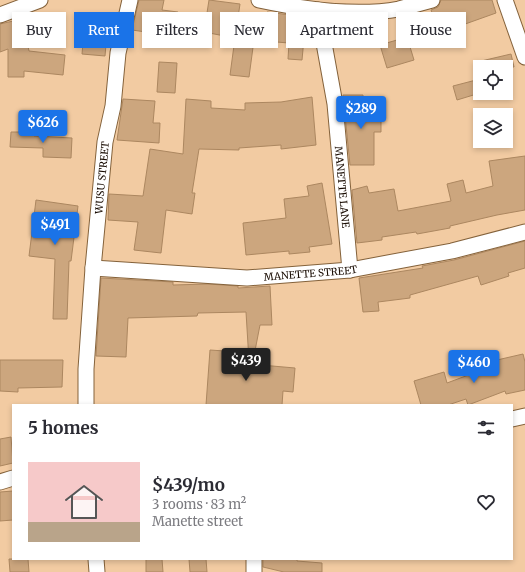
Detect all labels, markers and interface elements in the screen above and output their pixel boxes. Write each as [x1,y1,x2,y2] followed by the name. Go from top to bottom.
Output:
[12,12,66,48] chip: Buy
[74,12,134,48] chip: Rent
[142,12,212,48] chip: Filters
[220,12,278,48] chip: New
[286,12,388,48] chip: Apartment
[396,12,466,48] chip: House
[473,60,513,148] map controls
[473,60,513,100] button: locate
[337,96,385,130] pin: $289
[345,100,377,117] text: $289
[473,108,513,148] button: layers
[19,110,67,144] pin: $626
[27,114,59,131] text: $626
[92,141,112,215] street label: WUSU STREET
[332,146,353,229] street label: MANETTE LANE
[31,212,79,246] pin: $491
[40,216,70,233] text: $491
[263,262,358,283] street label: MANETTE STREET
[222,348,270,382] pin: $439
[450,350,498,384] pin: $460
[230,352,262,369] text: $439
[457,354,491,371] text: $460
[28,417,99,439] text: 5 homes
[475,417,497,439] icon: filters
[152,474,225,496] text: $439/mo
[60,478,108,526] icon: home
[475,491,497,513] icon: heart
[152,496,246,513] text: 3 rooms · 83 m²
[152,513,243,530] text: Manette street

